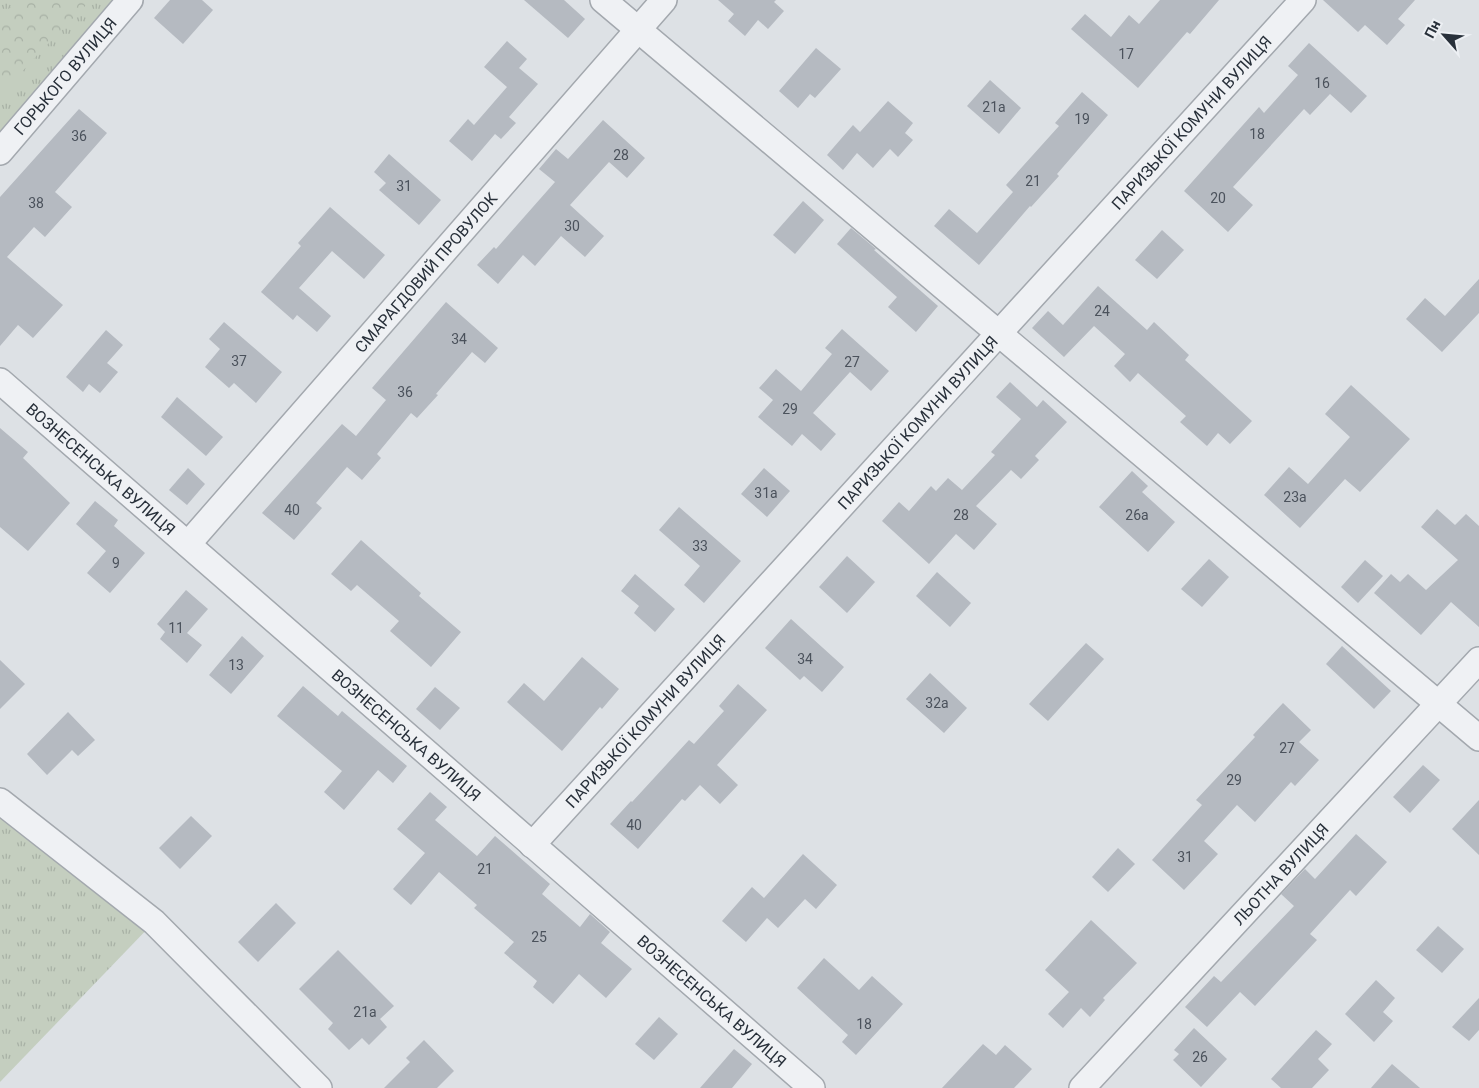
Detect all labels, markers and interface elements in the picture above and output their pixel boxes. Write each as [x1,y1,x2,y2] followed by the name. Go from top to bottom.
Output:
[1419,10,1469,60] north arrow
[10,14,120,138] street label: ГОРЬКОГО ВУЛИЦЯ
[1421,17,1444,41] text: Пн
[1107,32,1275,213] street label: ПАРИЗЬКОЇ КОМУНИ ВУЛИЦЯ
[1118,46,1134,62] house number: 17
[1314,75,1330,91] house number: 16
[982,99,1006,115] house number: 21а
[1074,111,1090,127] house number: 19
[1249,126,1265,142] house number: 18
[71,128,87,144] house number: 36
[613,147,629,163] house number: 28
[1025,173,1041,189] house number: 21
[396,178,412,194] house number: 31
[351,188,501,356] street label: СМАРАГДОВИЙ ПРОВУЛОК
[1210,190,1226,206] house number: 20
[28,195,44,211] house number: 38
[564,218,580,234] house number: 30
[1094,303,1110,319] house number: 24
[451,331,467,347] house number: 34
[834,332,1001,513] street label: ПАРИЗЬКОЇ КОМУНИ ВУЛИЦЯ
[231,353,247,369] house number: 37
[844,354,860,370] house number: 27
[397,384,413,400] house number: 36
[23,399,179,539] street label: ВОЗНЕСЕНСЬКА ВУЛИЦЯ
[782,401,798,417] house number: 29
[754,485,778,501] house number: 31а
[1283,489,1307,505] house number: 23а
[284,502,300,518] house number: 40
[953,507,969,523] house number: 28
[1125,507,1149,523] house number: 26а
[692,538,708,554] house number: 33
[112,555,120,571] house number: 9
[168,620,184,636] house number: 11
[561,630,729,812] street label: ПАРИЗЬКОЇ КОМУНИ ВУЛИЦЯ
[797,651,813,667] house number: 34
[228,657,244,673] house number: 13
[328,665,485,805] street label: ВОЗНЕСЕНСЬКА ВУЛИЦЯ
[925,695,949,711] house number: 32а
[1279,740,1295,756] house number: 27
[1226,772,1242,788] house number: 29
[626,817,642,833] house number: 40
[1229,819,1332,929] street label: ЛЬОТНА ВУЛИЦЯ
[1177,849,1193,865] house number: 31
[477,861,493,877] house number: 21
[531,929,547,945] house number: 25
[634,931,790,1071] street label: ВОЗНЕСЕНСЬКА ВУЛИЦЯ
[353,1004,377,1020] house number: 21а
[856,1016,872,1032] house number: 18
[1192,1049,1208,1065] house number: 26

